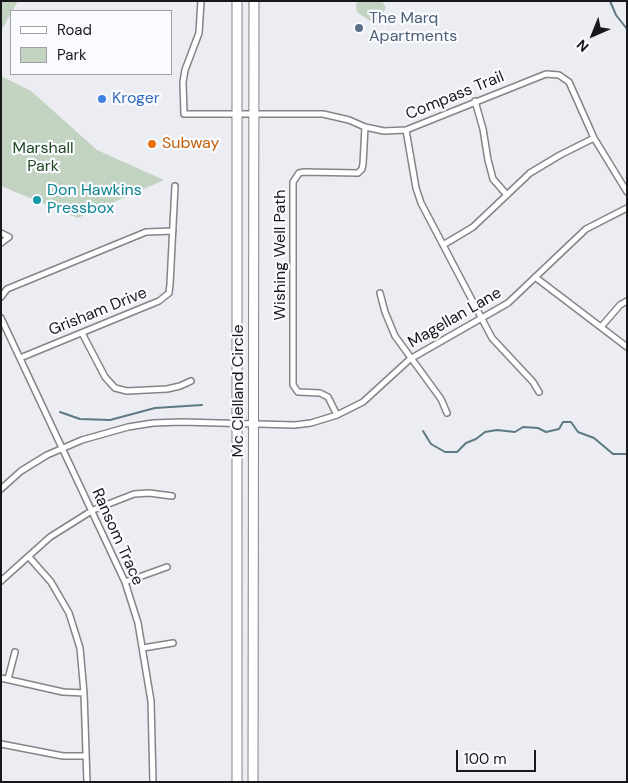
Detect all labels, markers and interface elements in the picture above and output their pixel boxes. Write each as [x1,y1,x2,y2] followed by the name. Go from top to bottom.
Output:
[369,9,457,47] place label: The Marq Apartments
[10,10,172,75] legend
[568,10,618,60] north arrow
[57,20,92,40] text: Road
[353,22,365,34] marker: The Marq Apartments
[573,36,593,56] text: N
[57,45,87,65] text: Park
[403,68,507,124] street label: Compass Trail
[112,89,160,109] place label: Kroger
[96,93,108,105] marker: Kroger
[162,134,219,154] place label: Subway
[146,138,158,150] marker: Subway
[12,139,74,177] park label: Marshall Park
[47,181,142,219] place label: Don Hawkins Pressbox
[271,190,291,320] street label: Wishing Well Path
[31,194,43,206] marker: Don Hawkins Pressbox
[46,284,150,340] street label: Grisham Drive
[405,284,505,352] street label: Magellan Lane
[229,324,249,458] street label: Mc Clelland Circle
[87,486,147,588] street label: Ransom Trace
[458,740,538,772] scale bar
[464,749,507,769] text: 100 m

